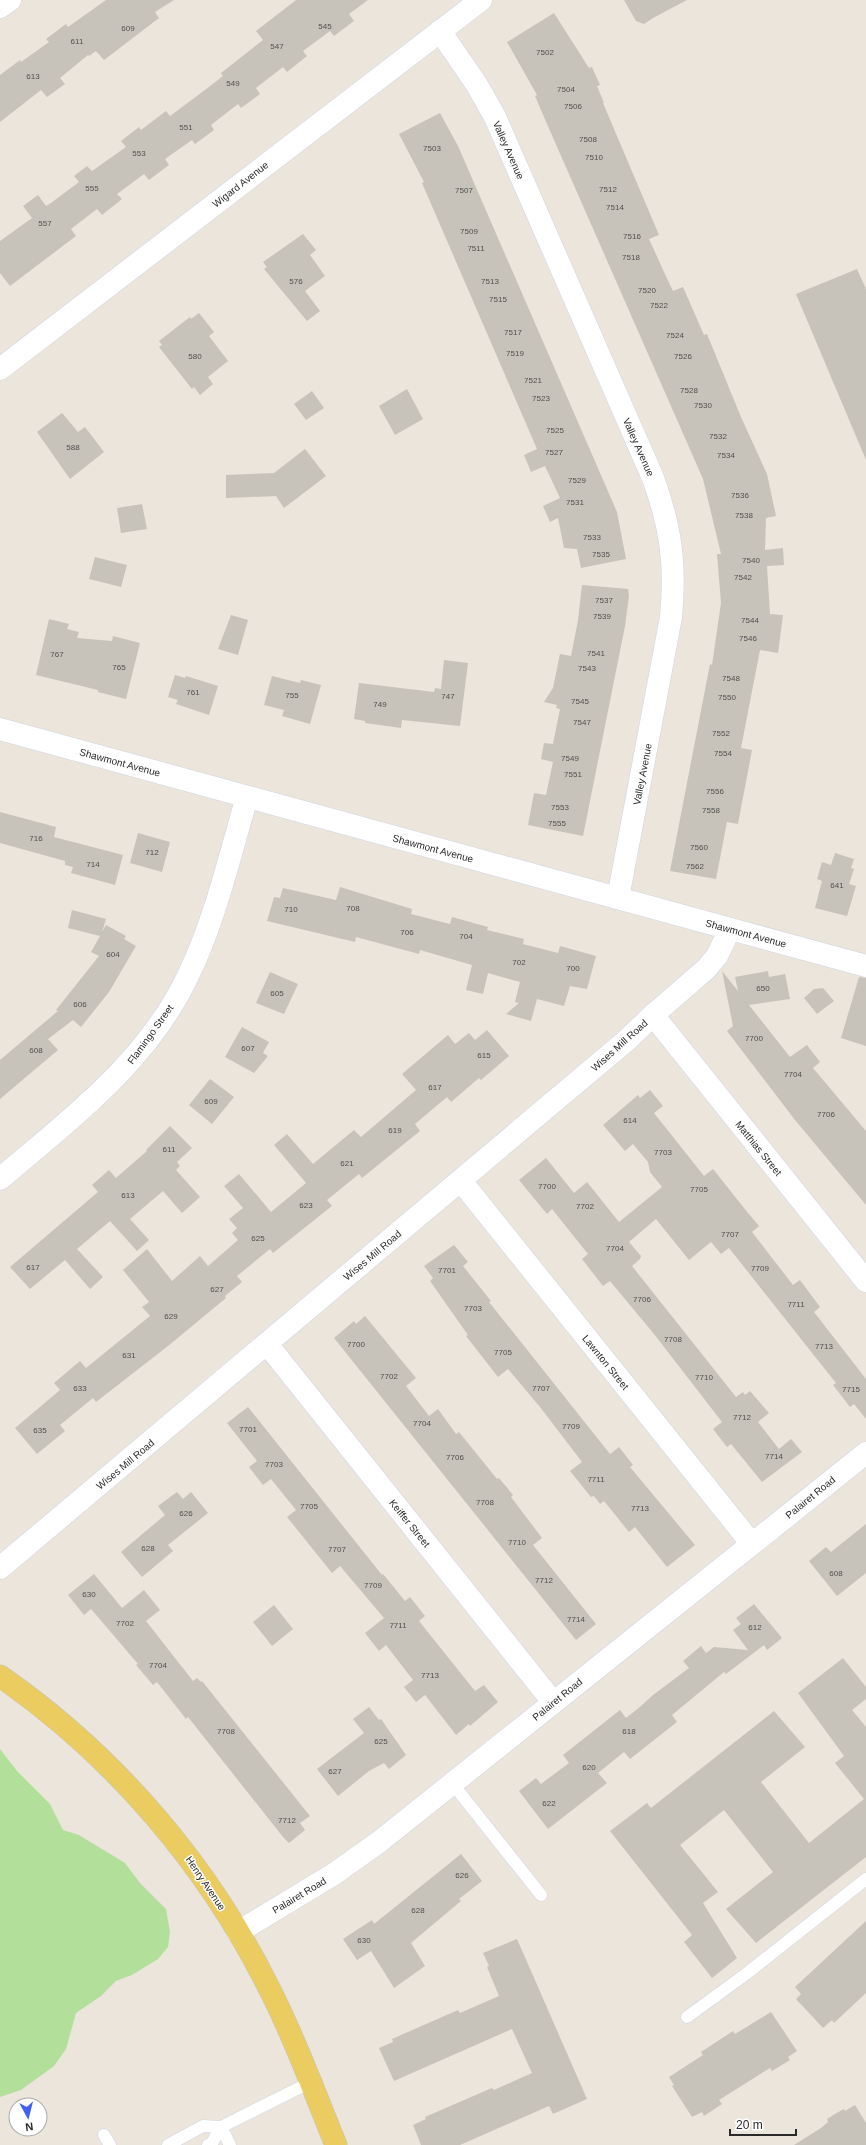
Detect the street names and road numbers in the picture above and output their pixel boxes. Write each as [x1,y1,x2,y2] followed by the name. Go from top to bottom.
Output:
[491,119,526,181] street label: Valley Avenue
[210,159,271,210] street label: Wigard Avenue
[621,416,656,478] street label: Valley Avenue
[631,742,654,806] street label: Valley Avenue
[78,746,162,779] street label: Shawmont Avenue
[391,832,475,865] street label: Shawmont Avenue
[704,917,788,950] street label: Shawmont Avenue
[125,1002,176,1066] street label: Flamingo Street
[589,1017,650,1073] street label: Wises Mill Road
[733,1119,784,1178] street label: Matthias Street
[341,1228,403,1283] street label: Wises Mill Road
[580,1333,631,1392] street label: Lawnton Street
[94,1437,156,1492] street label: Wises Mill Road
[783,1474,837,1521] street label: Palairet Road
[387,1497,432,1550] street label: Keiffer Street
[530,1676,584,1723] street label: Palairet Road
[184,1854,228,1913] street label: Henry Avenue
[270,1875,328,1916] street label: Palairet Road

